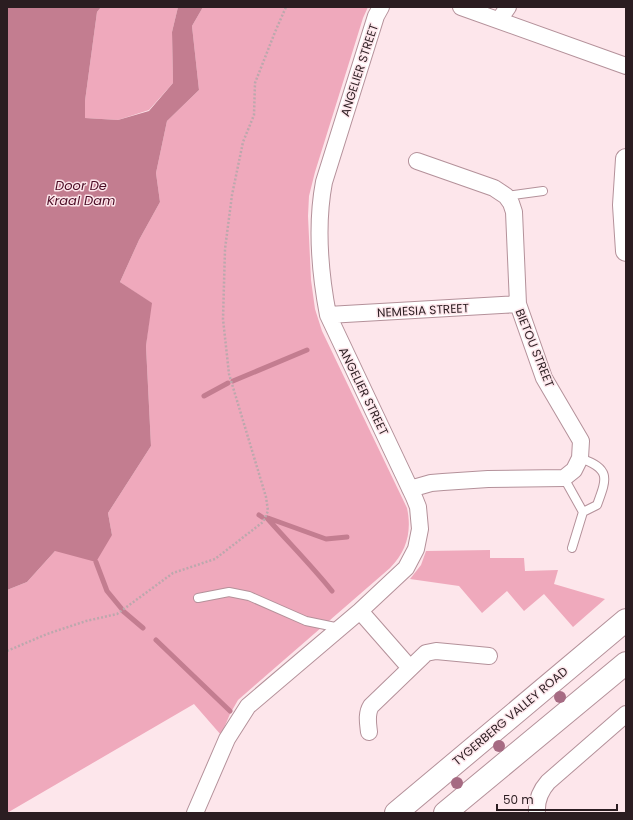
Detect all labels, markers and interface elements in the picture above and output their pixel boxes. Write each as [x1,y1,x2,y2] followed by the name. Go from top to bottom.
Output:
[336,21,382,118] street label: ANGELIER STREET
[47,176,115,210] water label: Door De Kraal Dam
[377,299,470,321] street label: NEMESIA STREET
[512,306,559,390] street label: BIETOU STREET
[335,344,393,439] street label: ANGELIER STREET
[449,663,571,769] street label: TYGERBERG VALLEY ROAD
[497,786,617,812] scale bar
[503,791,534,808] text: 50 m

